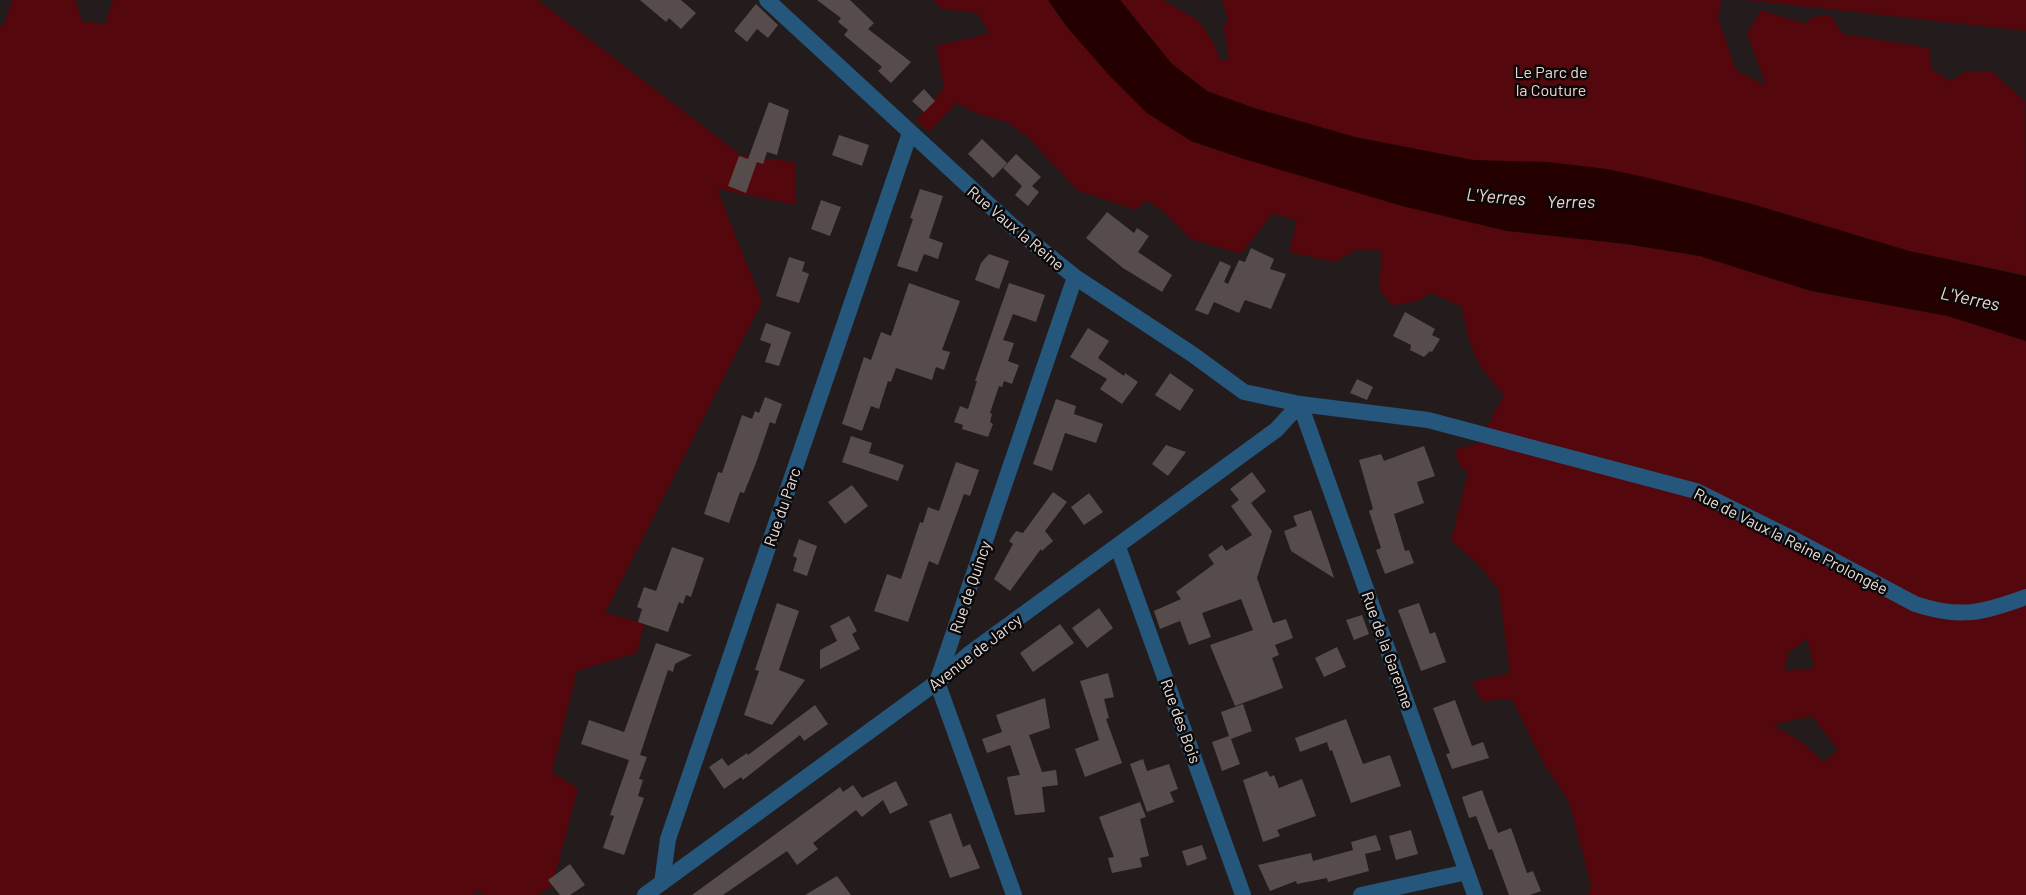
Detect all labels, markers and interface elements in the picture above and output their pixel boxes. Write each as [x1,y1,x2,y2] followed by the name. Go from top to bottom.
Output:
[1515,62,1587,99] park label: Le Parc de la Couture
[964,182,1069,274] street label: Rue Vaux la Reine
[1465,182,1527,210] water label: L'Yerres
[1547,190,1595,212] water label: Yerres
[1939,281,2002,315] water label: L'Yerres
[759,465,804,549] street label: Rue du Parc
[1691,483,1891,598] street label: Rue de Vaux la Reine Prolongée
[945,538,994,636] street label: Rue de Quincy
[1358,589,1419,711] street label: Rue de la Garenne
[924,609,1026,694] street label: Avenue de Jarcy
[1157,676,1206,766] street label: Rue des Bois

